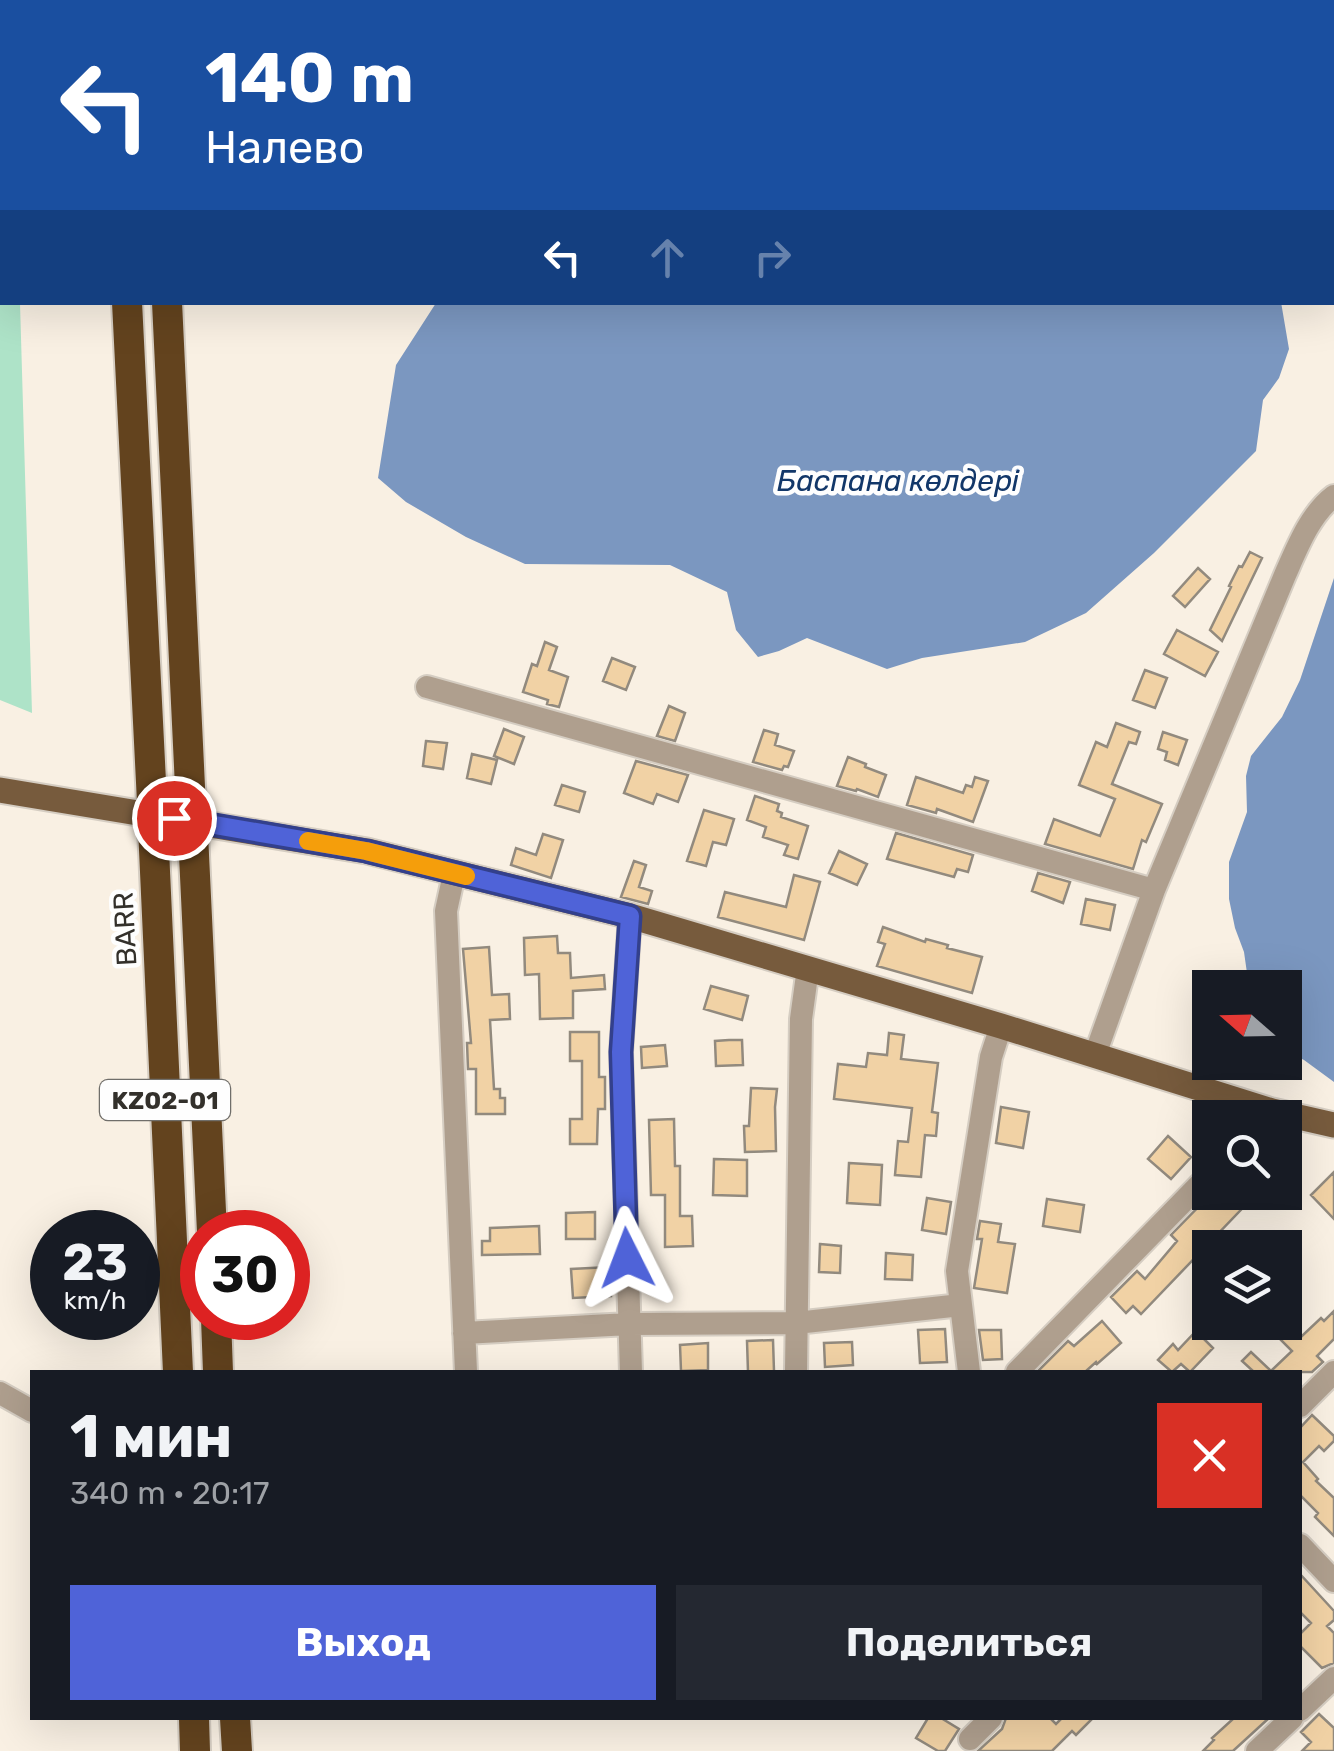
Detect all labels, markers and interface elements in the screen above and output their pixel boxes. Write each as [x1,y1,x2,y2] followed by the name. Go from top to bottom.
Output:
[205,37,414,120] text: 140 m
[40,40,170,170] icon: left
[205,121,364,174] text: Налево
[535,230,590,285] icon: left
[640,230,695,285] icon: ahead
[745,230,800,285] icon: right
[777,463,1020,499] water label: Баспана көлдері
[132,776,217,861] pin
[147,791,202,846] icon: arrive
[107,891,143,967] street label: BARR
[1192,970,1302,1080] north arrow
[1192,970,1302,1340] map controls
[100,1080,230,1120] road number: KZ02-01
[1192,1100,1302,1210] button: search
[575,1206,679,1310] position arrow
[180,1210,310,1340] speed limit sign: 30
[1192,1230,1302,1340] button: layers
[62,1233,128,1293] text: 23
[64,1286,126,1315] text: km/h
[70,1401,233,1472] text: 1 мин
[1157,1403,1262,1508] button: close
[70,1474,269,1512] text: 340 m · 20:17
[70,1585,656,1700] button: Выход
[676,1585,1262,1700] button: Поделиться

